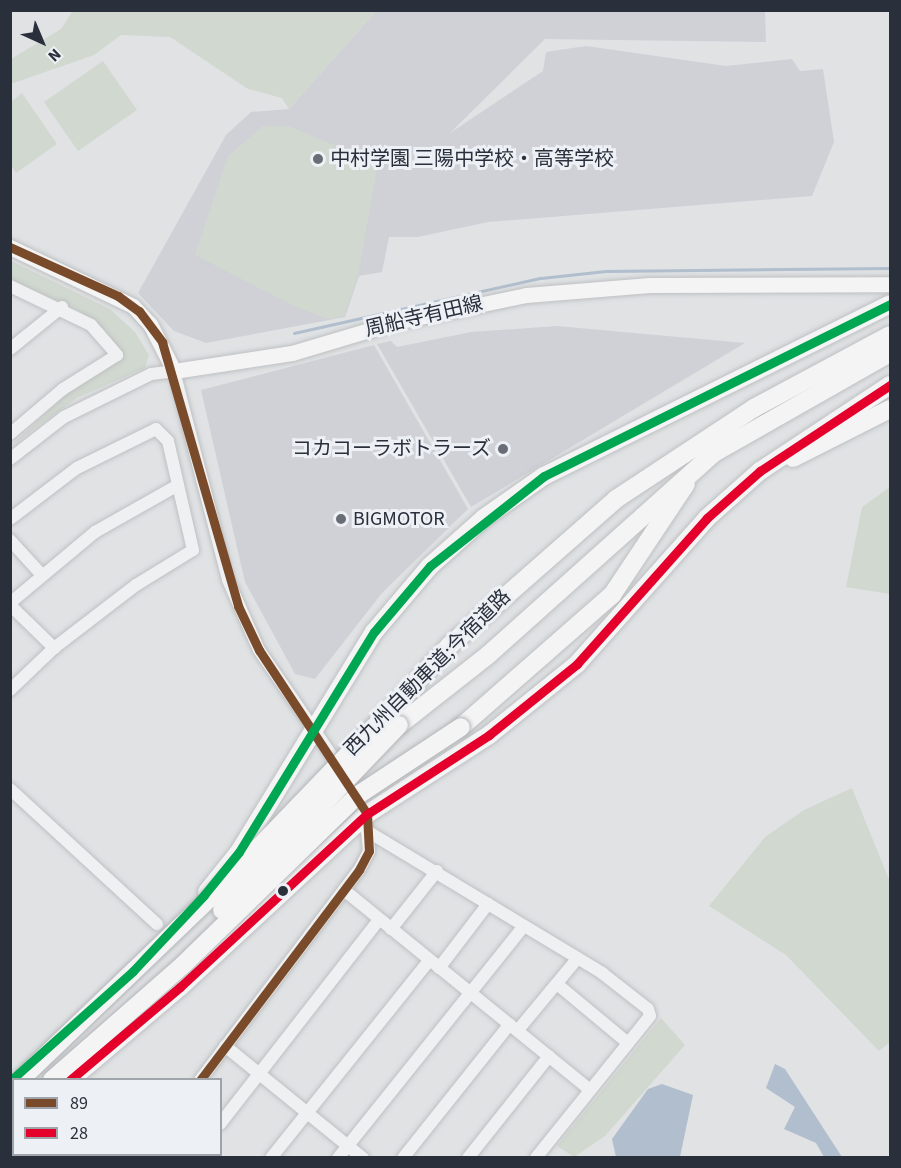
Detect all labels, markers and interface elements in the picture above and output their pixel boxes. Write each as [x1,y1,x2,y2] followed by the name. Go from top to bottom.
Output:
[12,12,72,72] north arrow
[43,43,66,67] text: N
[330,147,614,171] place label: 中村学園 三陽中学校・高等学校
[311,152,325,166] marker: 中村学園 三陽中学校・高等学校
[363,292,485,342] street label: 周船寺有田線
[291,437,491,461] place label: コカコーラボトラーズ
[496,442,510,456] marker: コカコーラボトラーズ
[353,507,445,531] place label: BIGMOTOR
[334,512,348,526] marker: BIGMOTOR
[340,585,516,761] street label: 西九州自動車道;今宿道路
[277,885,289,897] unlabelled marker
[12,1078,222,1156] legend
[70,1091,88,1116] text: 89
[70,1121,88,1146] text: 28

